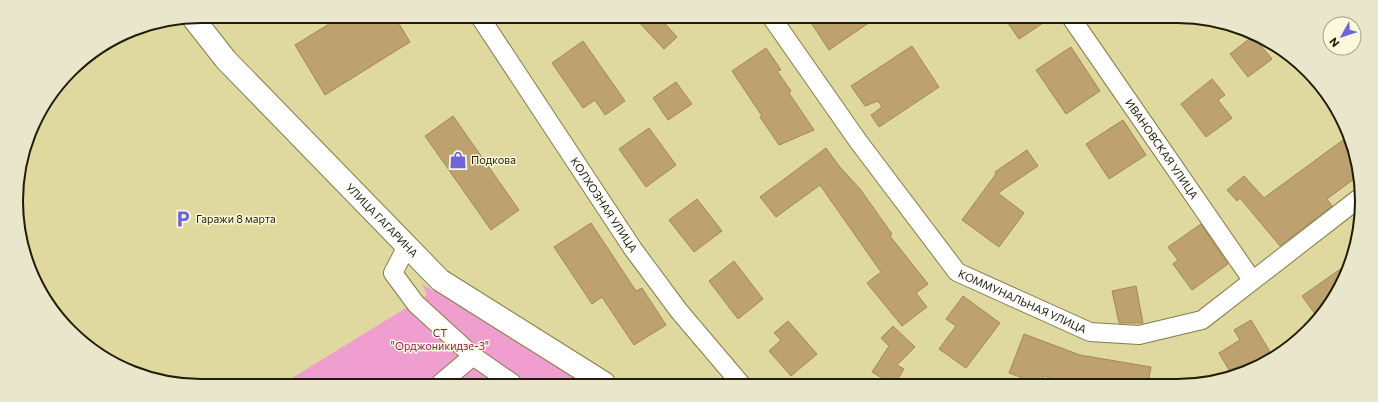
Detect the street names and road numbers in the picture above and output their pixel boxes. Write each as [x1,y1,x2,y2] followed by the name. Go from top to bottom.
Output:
[1123,96,1201,202] street label: ИВАНОВСКАЯ УЛИЦА
[568,155,640,255] street label: КОЛХОЗНАЯ УЛИЦА
[343,180,421,260] street label: УЛИЦА ГАГАРИНА
[957,267,1089,336] street label: КОММУНАЛЬНАЯ УЛИЦА

